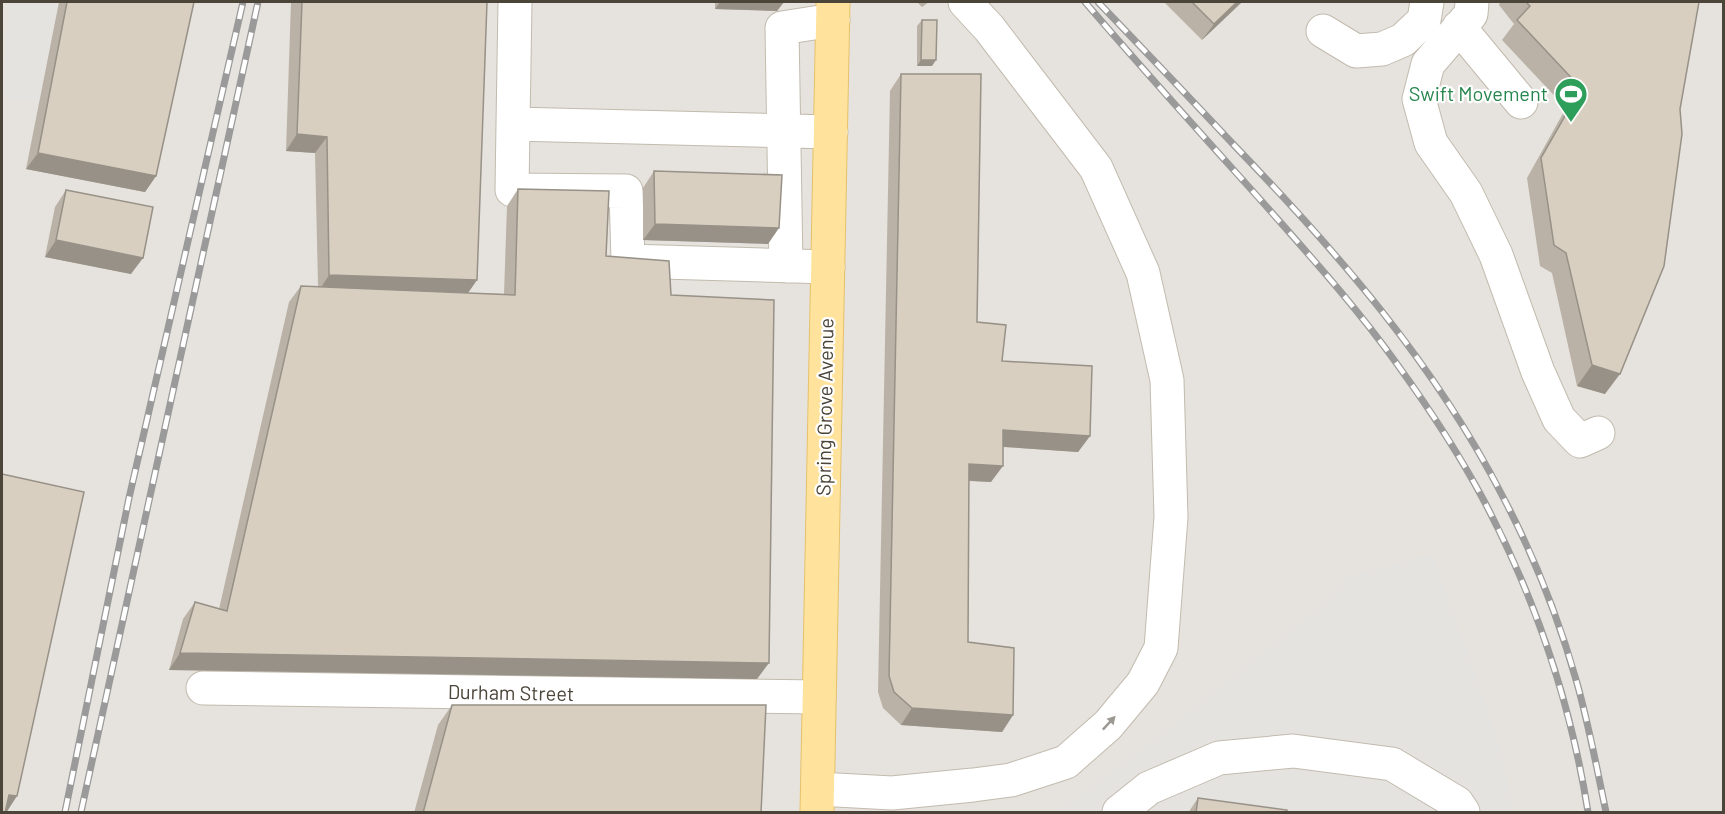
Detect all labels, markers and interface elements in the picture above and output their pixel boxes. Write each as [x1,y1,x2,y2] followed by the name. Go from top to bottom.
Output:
[1553,76,1589,123] sports icon: Swift Movement
[1409,81,1548,105] place label: Swift Movement
[810,318,838,496] street label: Spring Grove Avenue
[448,679,574,705] street label: Durham Street
[1102,715,1116,730] one-way arrow

